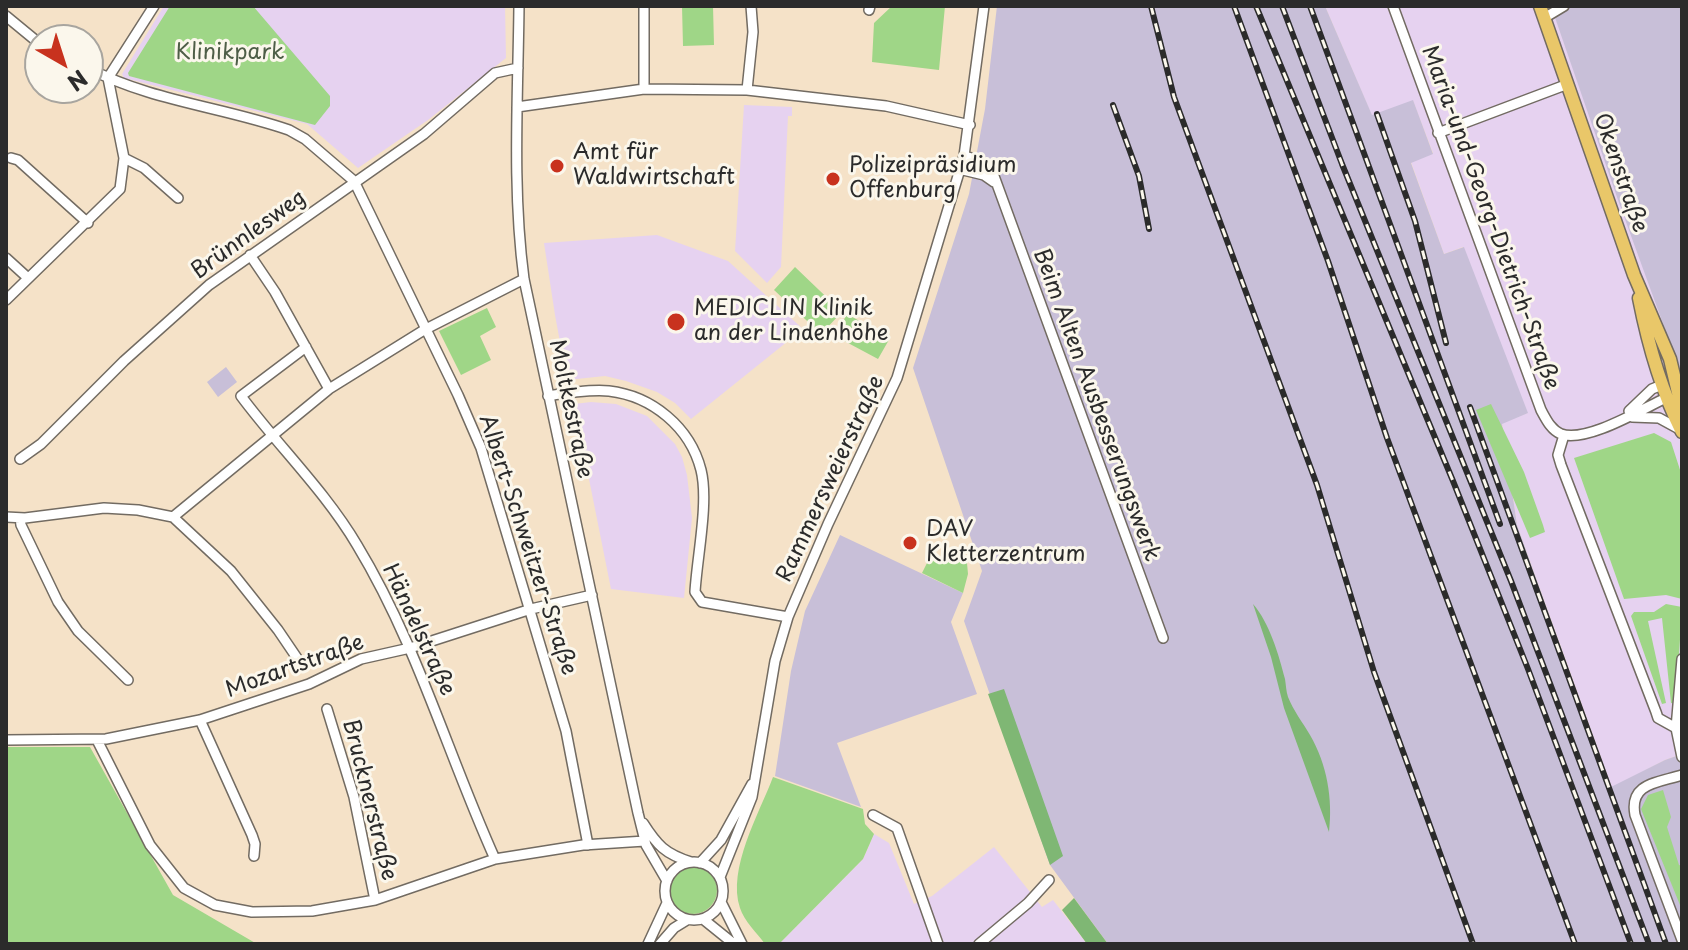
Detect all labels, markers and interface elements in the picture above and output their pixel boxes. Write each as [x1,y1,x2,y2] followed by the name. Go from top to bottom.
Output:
[24,24,104,104] north arrow
[176,40,284,66] park label: Klinikpark
[1415,42,1565,394] street label: Maria-und-Georg-Dietrich-Straße
[61,63,95,100] text: N
[1587,110,1653,236] street label: Okenstraße
[573,140,735,192] place label: Amt für Waldwirtschaft
[849,153,1016,204] place label: Polizeipräsidium Offenburg
[548,157,566,175] marker: Amt für Waldwirtschaft
[824,170,842,188] marker: Polizeipräsidium Offenburg
[187,185,311,285] street label: Brünnlesweg
[1027,245,1165,565] street label: Beim Alten Ausbesserungswerk
[694,296,889,348] place label: MEDICLIN Klinik an der Lindenhöhe
[665,311,687,333] marker: MEDICLIN Klinik an der Lindenhöhe
[542,337,598,481] street label: Moltkestraße
[772,372,890,586] street label: Rammersweierstraße
[472,411,582,679] street label: Albert-Schweitzer-Straße
[926,517,1085,568] place label: DAV Kletterzentrum
[901,534,919,552] marker: DAV Kletterzentrum
[376,560,460,700] street label: Händelstraße
[222,630,368,704] street label: Mozartstraße
[336,717,402,883] street label: Brucknerstraße

